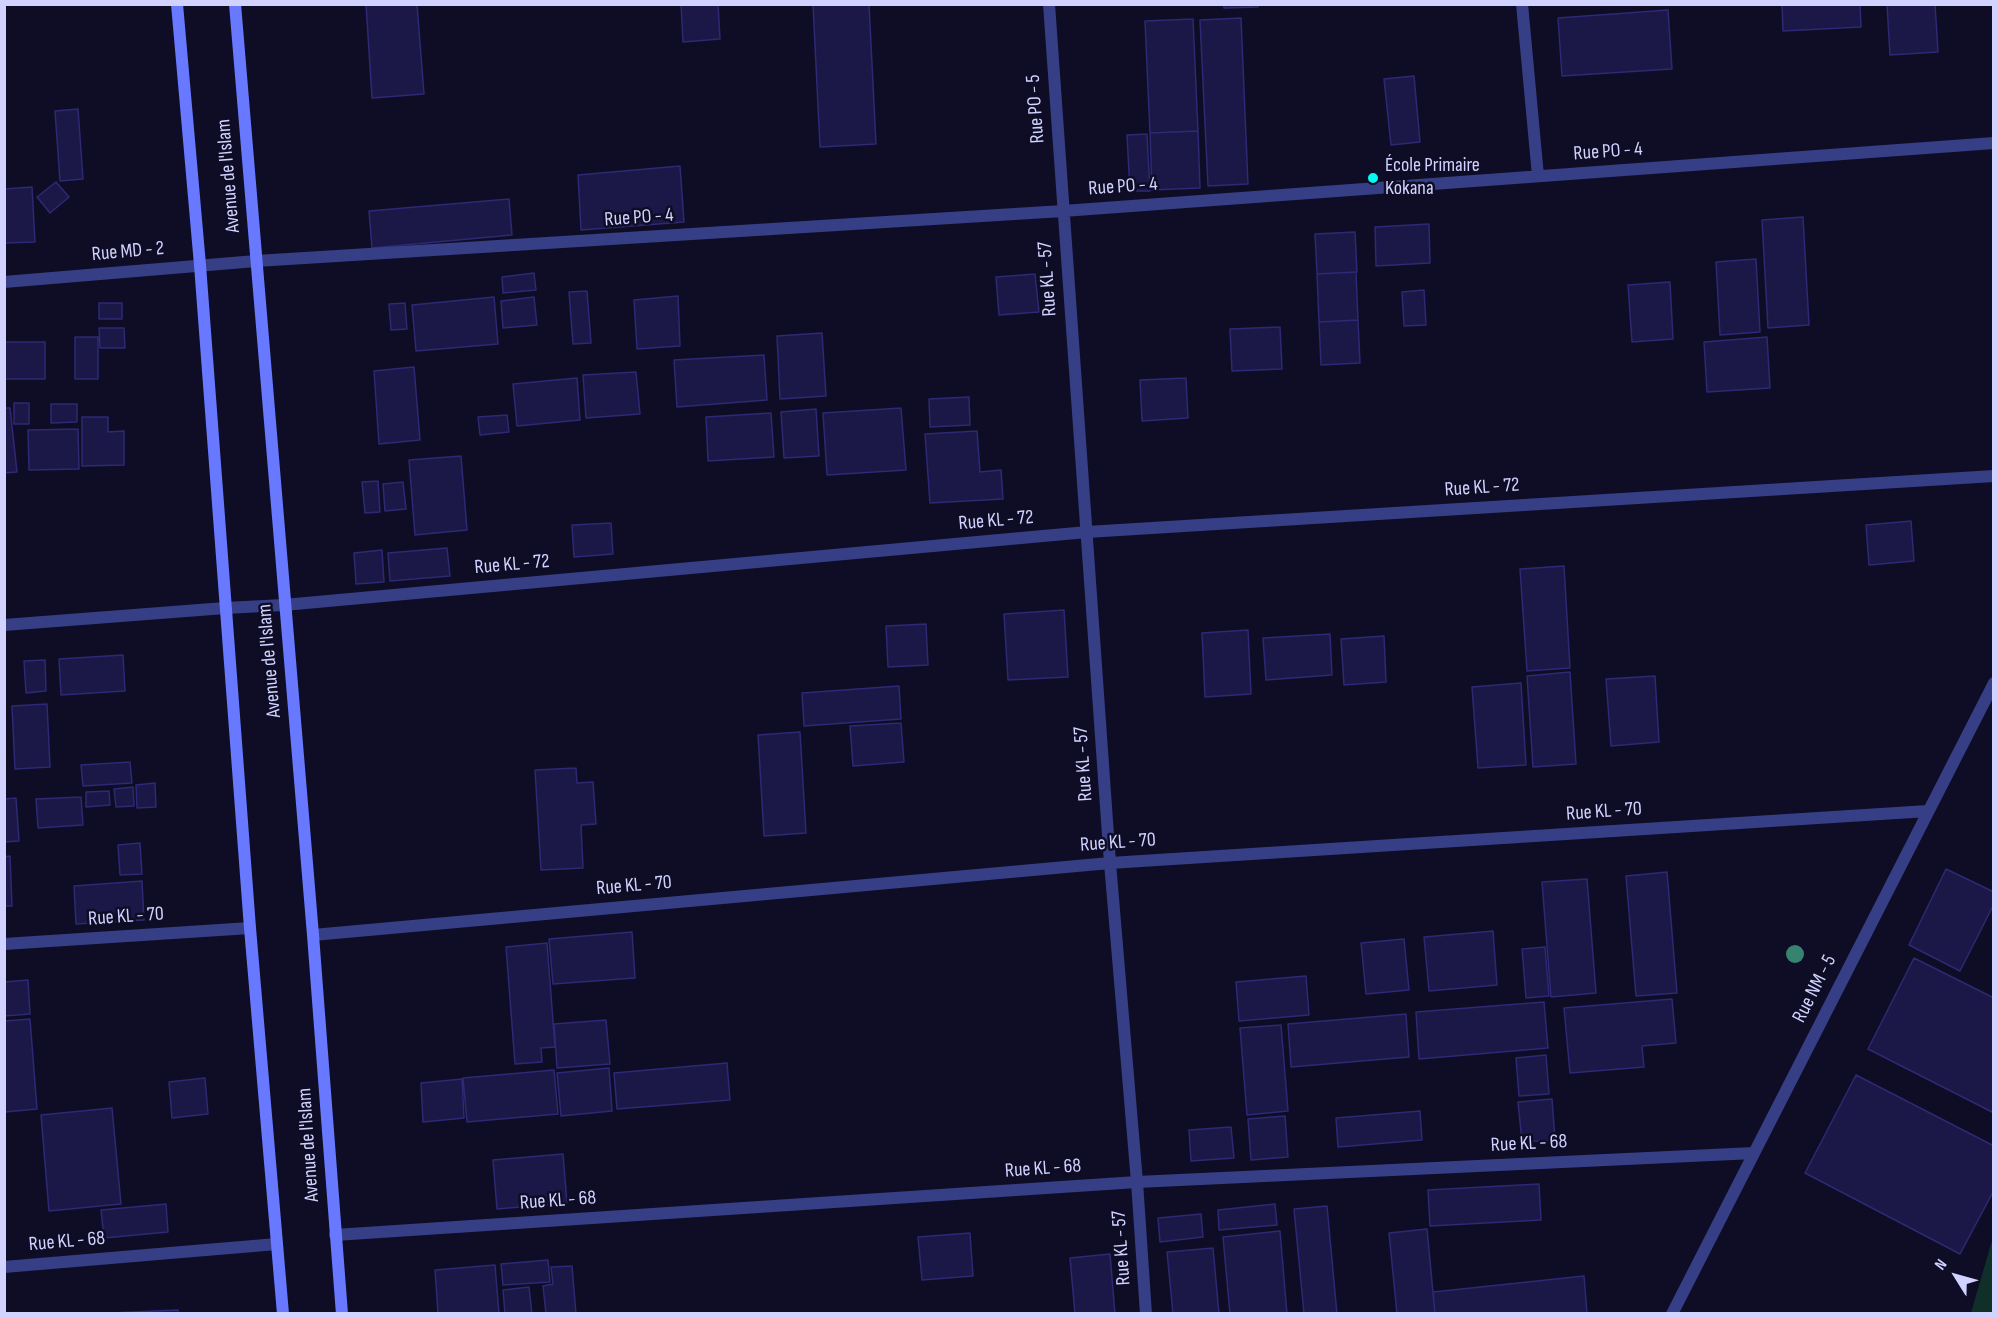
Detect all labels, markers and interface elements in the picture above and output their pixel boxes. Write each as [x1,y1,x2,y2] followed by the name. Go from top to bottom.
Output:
[1022,74,1050,144] street label: Rue PO - 5
[212,118,246,234] street label: Avenue de l'Islam
[1573,138,1643,166] street label: Rue PO - 4
[1385,154,1480,201] place label: École Primaire Kokana
[1366,171,1380,185] marker: École Primaire Kokana
[1088,173,1158,201] street label: Rue PO - 4
[604,204,674,232] street label: Rue PO - 4
[91,237,165,267] street label: Rue MD - 2
[1033,241,1063,317] street label: Rue KL - 57
[1444,473,1520,503] street label: Rue KL - 72
[958,506,1034,536] street label: Rue KL - 72
[474,550,550,580] street label: Rue KL - 72
[253,603,287,719] street label: Avenue de l'Islam
[1069,726,1099,802] street label: Rue KL - 57
[1565,797,1643,827] street label: Rue KL - 70
[1079,828,1157,858] street label: Rue KL - 70
[595,871,673,901] street label: Rue KL - 70
[87,902,165,932] street label: Rue KL - 70
[1788,951,1842,1027] street label: Rue NM - 5
[293,1087,325,1203] street label: Avenue de l'Islam
[1490,1130,1568,1158] street label: Rue KL - 68
[1004,1154,1082,1184] street label: Rue KL - 68
[519,1186,597,1216] street label: Rue KL - 68
[1107,1210,1137,1286] street label: Rue KL - 57
[28,1227,106,1257] street label: Rue KL - 68
[1926,1246,1986,1306] north arrow
[1931,1256,1951,1274] text: N

